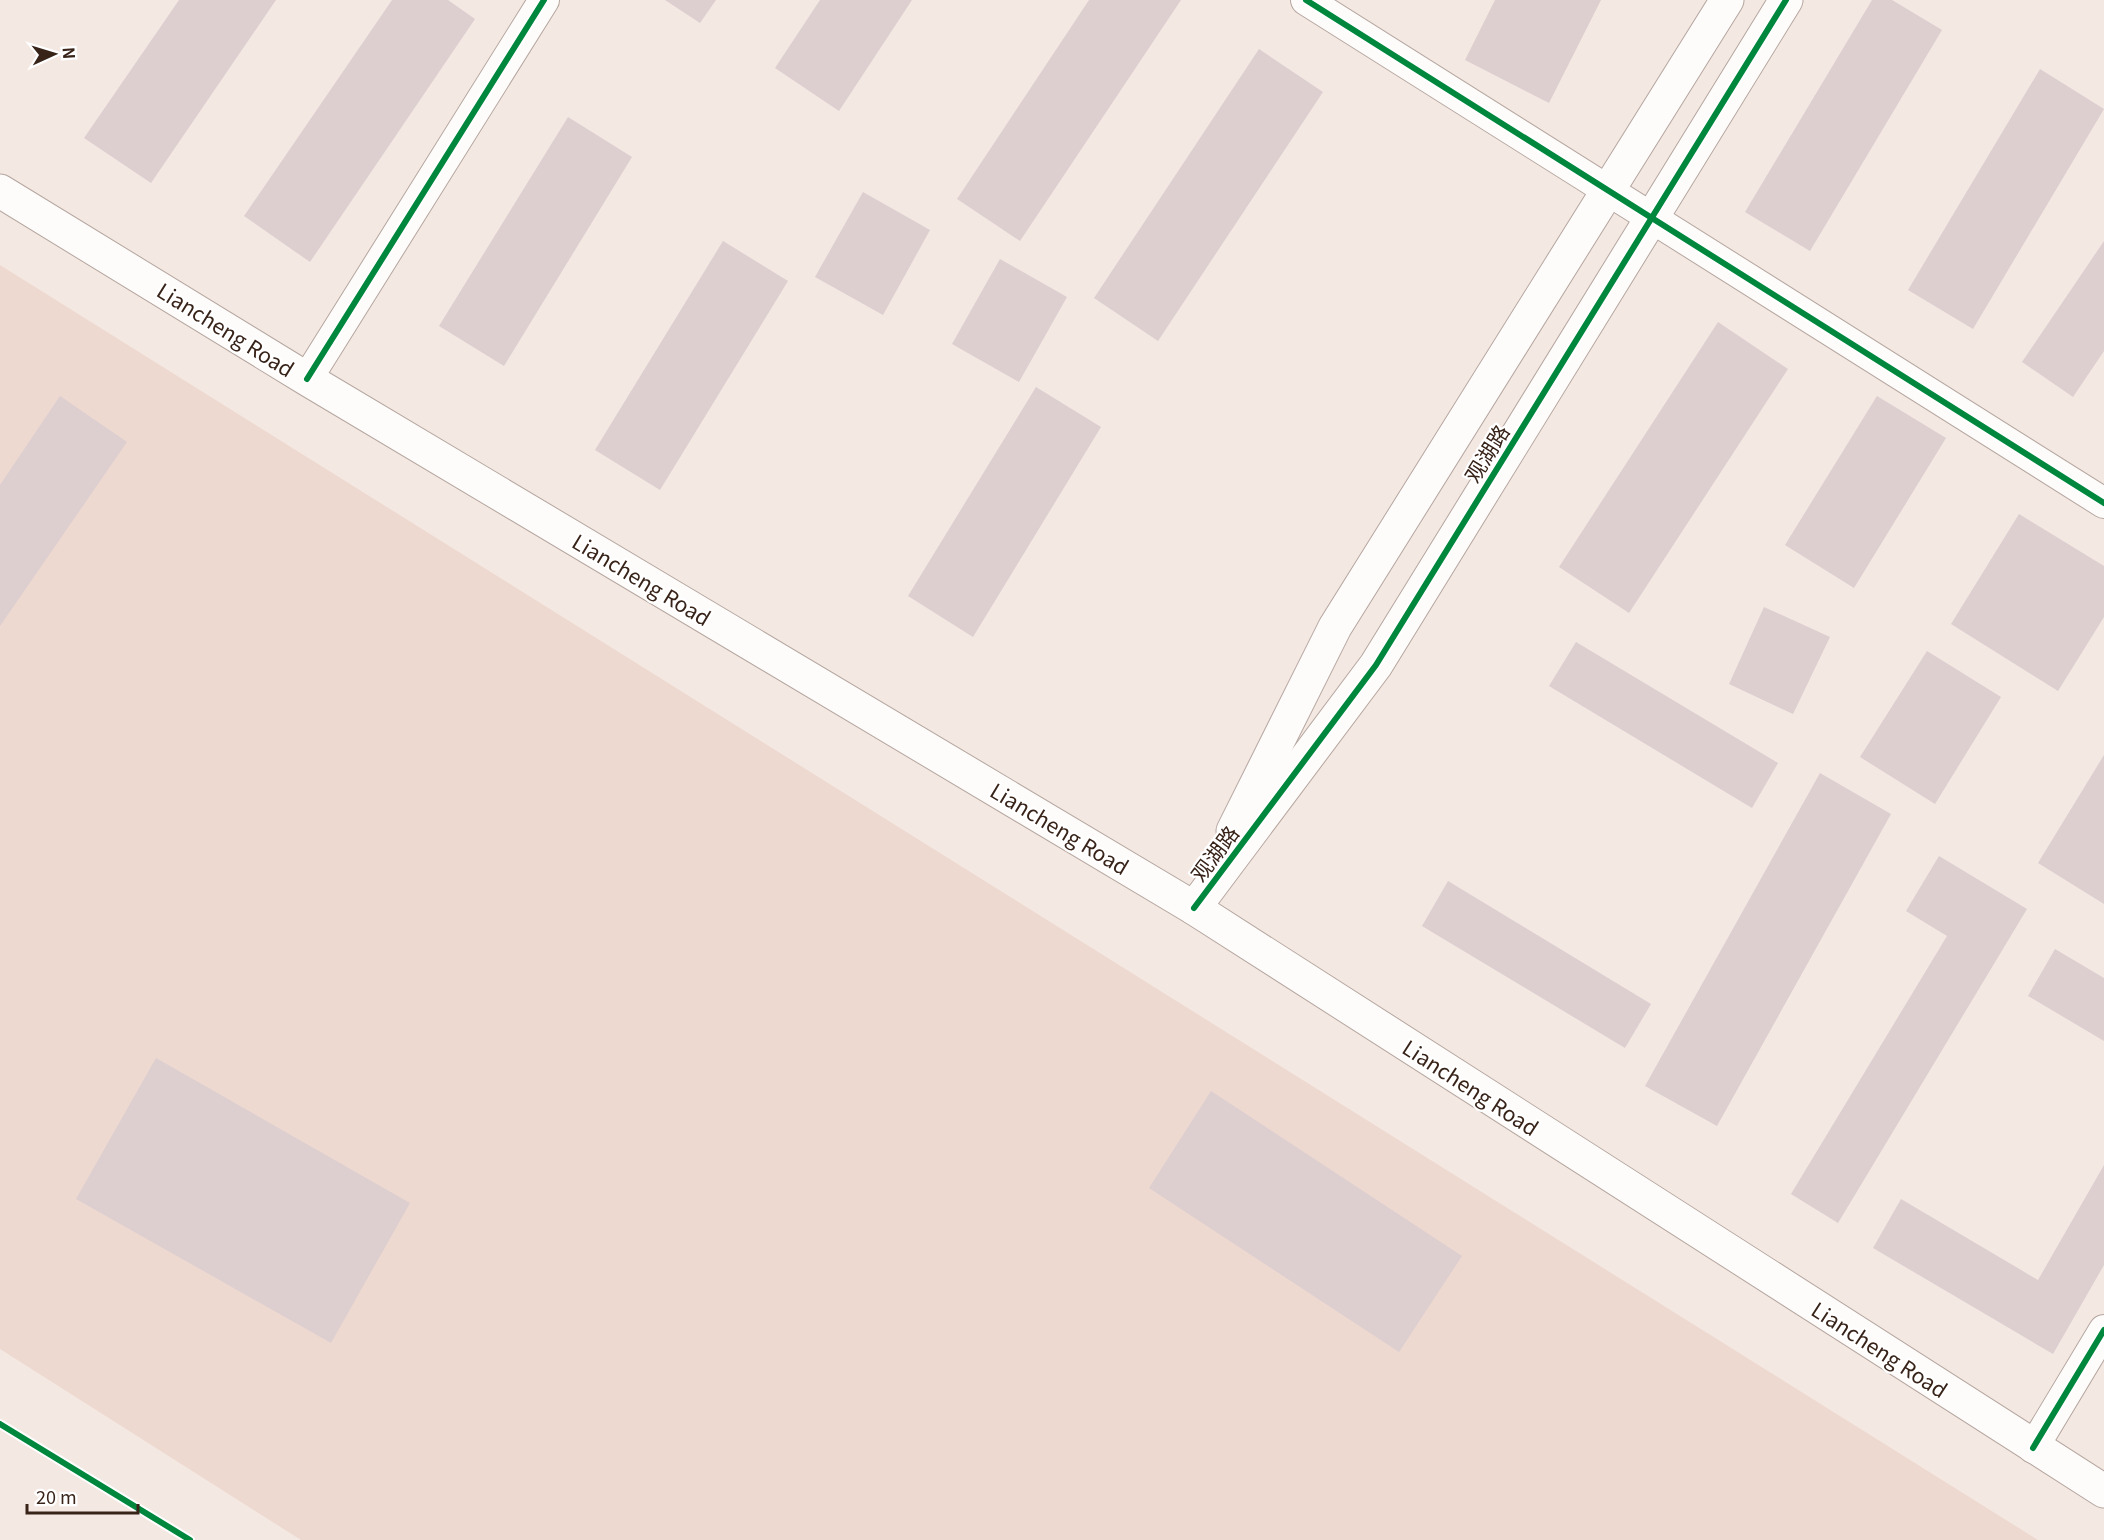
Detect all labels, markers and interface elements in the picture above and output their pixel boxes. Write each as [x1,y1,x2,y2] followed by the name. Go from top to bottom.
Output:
[24,24,84,84] north arrow
[58,46,82,60] text: N
[152,275,300,383] street label: Liancheng Road
[1457,418,1515,488] street label: 观湖路
[567,526,717,632] street label: Liancheng Road
[985,775,1135,881] street label: Liancheng Road
[1183,819,1245,887] street label: 观湖路
[1397,1032,1545,1142] street label: Liancheng Road
[1806,1294,1954,1404] street label: Liancheng Road
[27,1477,138,1515] scale bar
[36,1483,77,1509] text: 20 m

